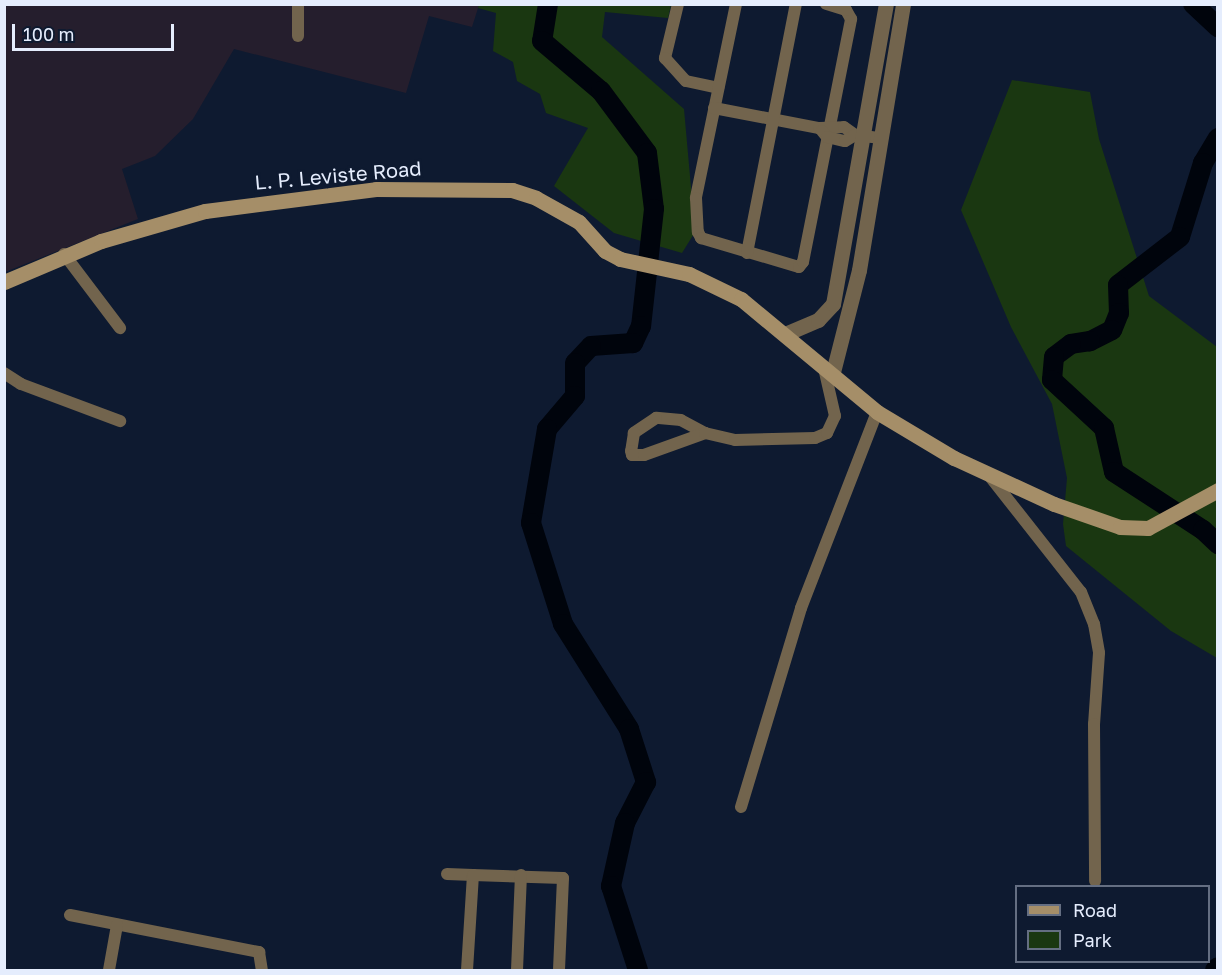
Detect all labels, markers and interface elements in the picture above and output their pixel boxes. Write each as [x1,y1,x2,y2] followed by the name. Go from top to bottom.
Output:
[15,12,177,50] scale bar
[23,23,74,45] text: 100 m
[254,156,422,194] street label: L. P. Leviste Road
[1015,885,1210,963] legend
[1073,899,1117,921] text: Road
[1073,929,1112,951] text: Park

